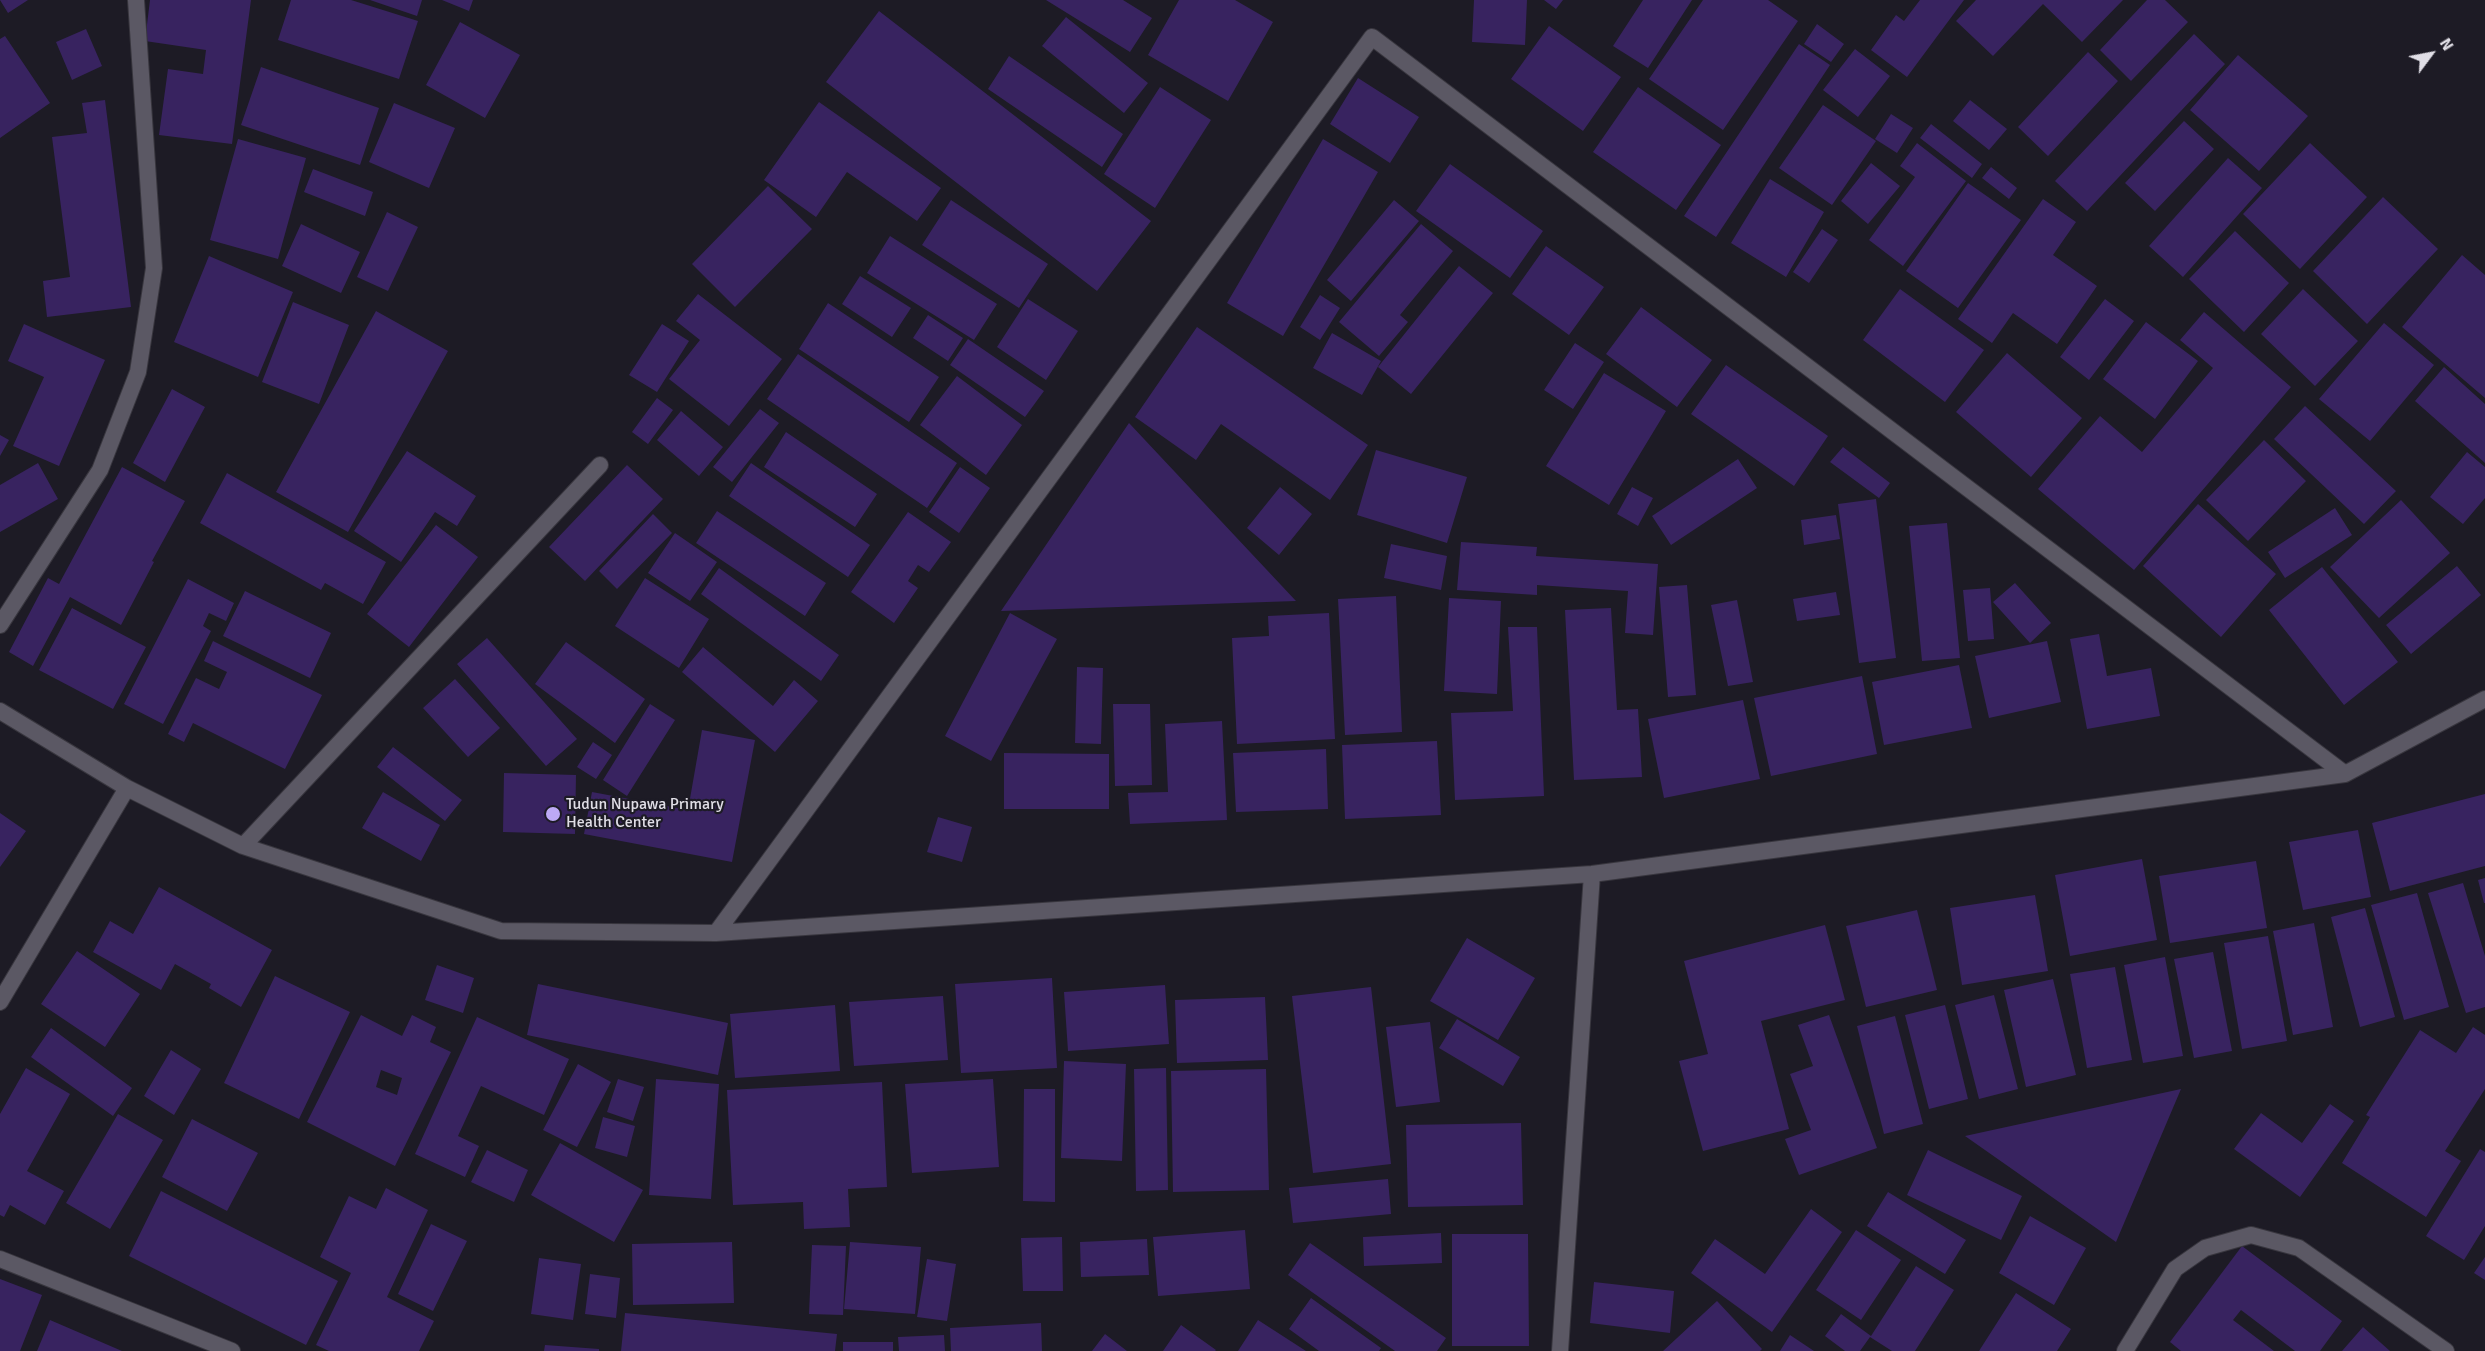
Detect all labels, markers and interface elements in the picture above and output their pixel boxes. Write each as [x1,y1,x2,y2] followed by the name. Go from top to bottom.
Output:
[2401,24,2461,84] north arrow
[2435,34,2458,54] text: N
[566,795,724,833] place label: Tudun Nupawa Primary Health Center
[544,805,562,823] marker: Tudun Nupawa Primary Health Center

